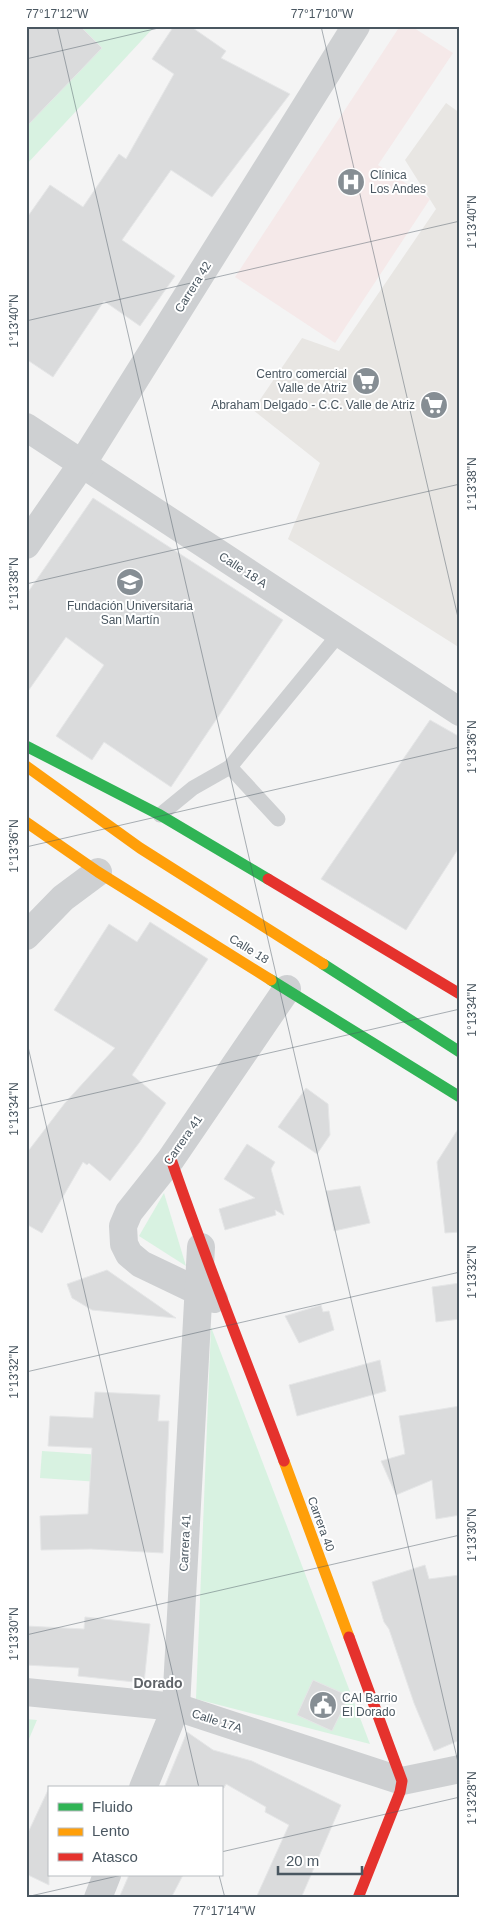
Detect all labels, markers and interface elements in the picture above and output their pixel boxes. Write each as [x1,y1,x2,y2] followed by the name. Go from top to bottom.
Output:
[26,7,89,21] text: 77°17'12"W
[291,7,354,21] text: 77°17'10"W
[336,167,366,197] hospital icon: Clínica Los Andes
[370,168,426,196] place label: Clínica Los Andes
[465,195,479,249] text: 1°13'40"N
[172,259,214,315] street label: Carrera 42
[7,294,21,348] text: 1°13'40"N
[351,366,381,396] supermarket icon: Centro comercial Valle de Atriz
[256,367,347,395] place label: Centro comercial Valle de Atriz
[419,390,449,420] supermarket icon: Abraham Delgado - C.C. Valle de Atriz
[211,398,415,412] place label: Abraham Delgado - C.C. Valle de Atriz
[465,457,479,511] text: 1°13'38"N
[216,549,270,591] street label: Calle 18 A
[7,557,21,611] text: 1°13'38"N
[115,567,145,597] school or university icon: Fundación Universitaria San Martín
[67,599,193,627] place label: Fundación Universitaria San Martín
[465,720,479,774] text: 1°13'36"N
[7,819,21,873] text: 1°13'36"N
[227,931,272,967] street label: Calle 18
[465,983,479,1037] text: 1°13'34"N
[7,1082,21,1136] text: 1°13'34"N
[161,1112,205,1168] street label: Carrera 41
[465,1245,479,1299] text: 1°13'32"N
[7,1345,21,1399] text: 1°13'32"N
[305,1495,337,1554] street label: Carrera 40
[465,1508,479,1562] text: 1°13'30"N
[177,1514,194,1572] street label: Carrera 41
[7,1607,21,1661] text: 1°13'30"N
[134,1675,183,1691] district label: Dorado
[308,1690,338,1720] public building icon: CAI Barrio El Dorado
[342,1691,398,1719] place label: CAI Barrio El Dorado
[190,1706,244,1736] street label: Calle 17A
[465,1771,479,1825] text: 1°13'28"N
[48,1786,222,1876] legend
[92,1798,133,1815] text: Fluido
[92,1822,130,1839] text: Lento
[278,1844,362,1876] scale bar
[92,1848,138,1865] text: Atasco
[286,1852,319,1869] text: 20 m
[193,1904,256,1918] text: 77°17'14"W

